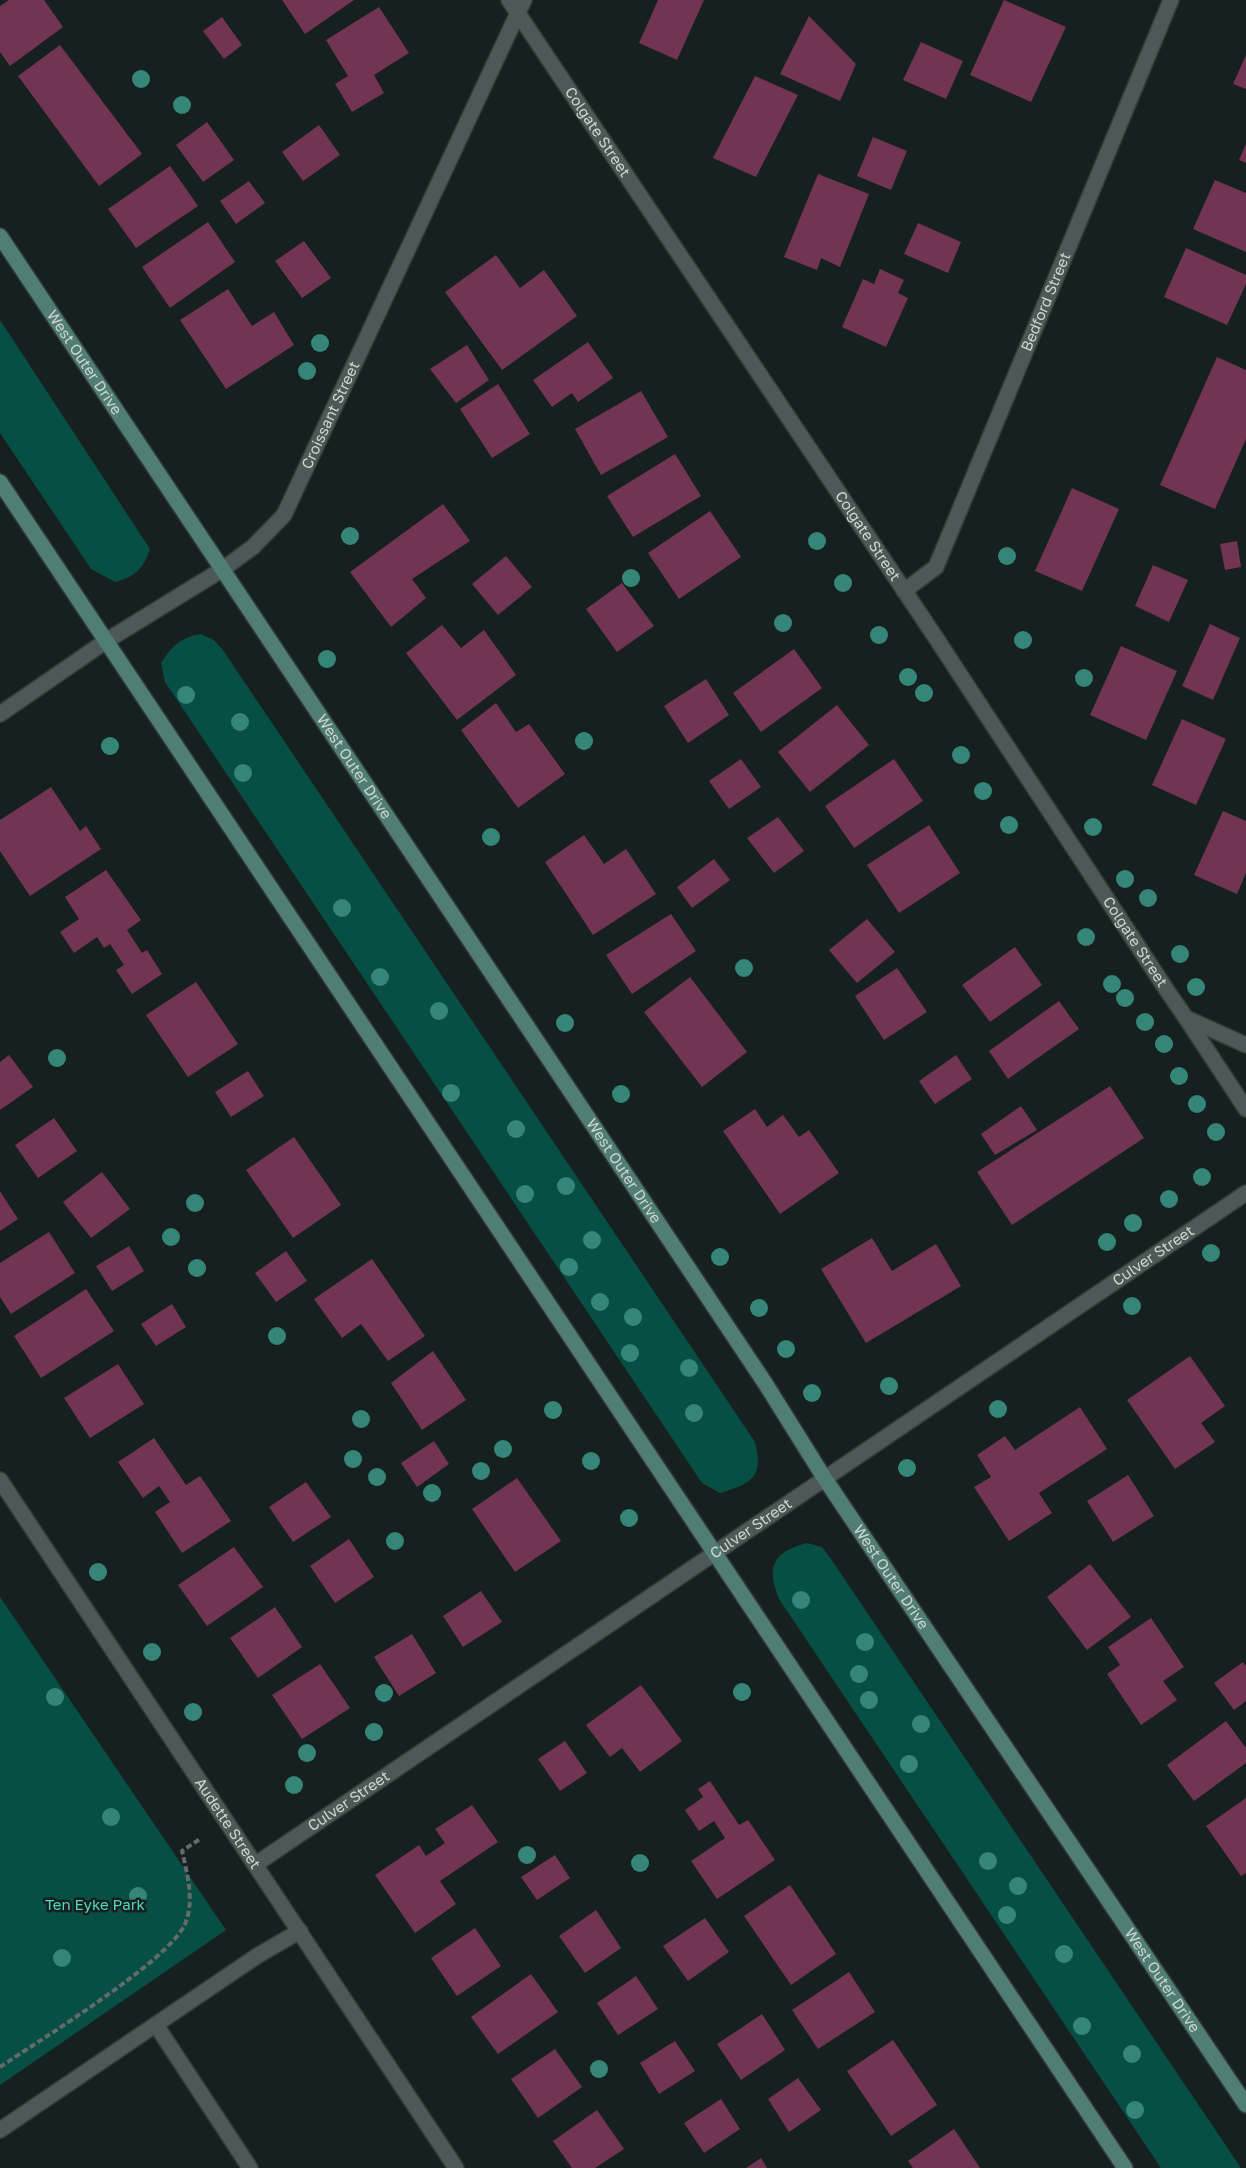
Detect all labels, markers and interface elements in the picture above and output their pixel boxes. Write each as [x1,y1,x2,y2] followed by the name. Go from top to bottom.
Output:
[562,83,635,180] street label: Colgate Street
[1016,249,1073,354] street label: Bedford Street
[44,306,127,418] street label: West Outer Drive
[297,358,362,471] street label: Croissant Street
[832,487,905,584] street label: Colgate Street
[314,710,396,822] street label: West Outer Drive
[1100,893,1172,990] street label: Colgate Street
[583,1115,666,1227] street label: West Outer Drive
[1109,1221,1197,1289] street label: Culver Street
[706,1494,795,1562] street label: Culver Street
[850,1521,933,1632] street label: West Outer Drive
[304,1766,392,1834] street label: Culver Street
[192,1774,265,1872] street label: Audette Street
[45,1895,146,1913] park label: Ten Eyke Park
[1121,1924,1205,2036] street label: West Outer Drive

